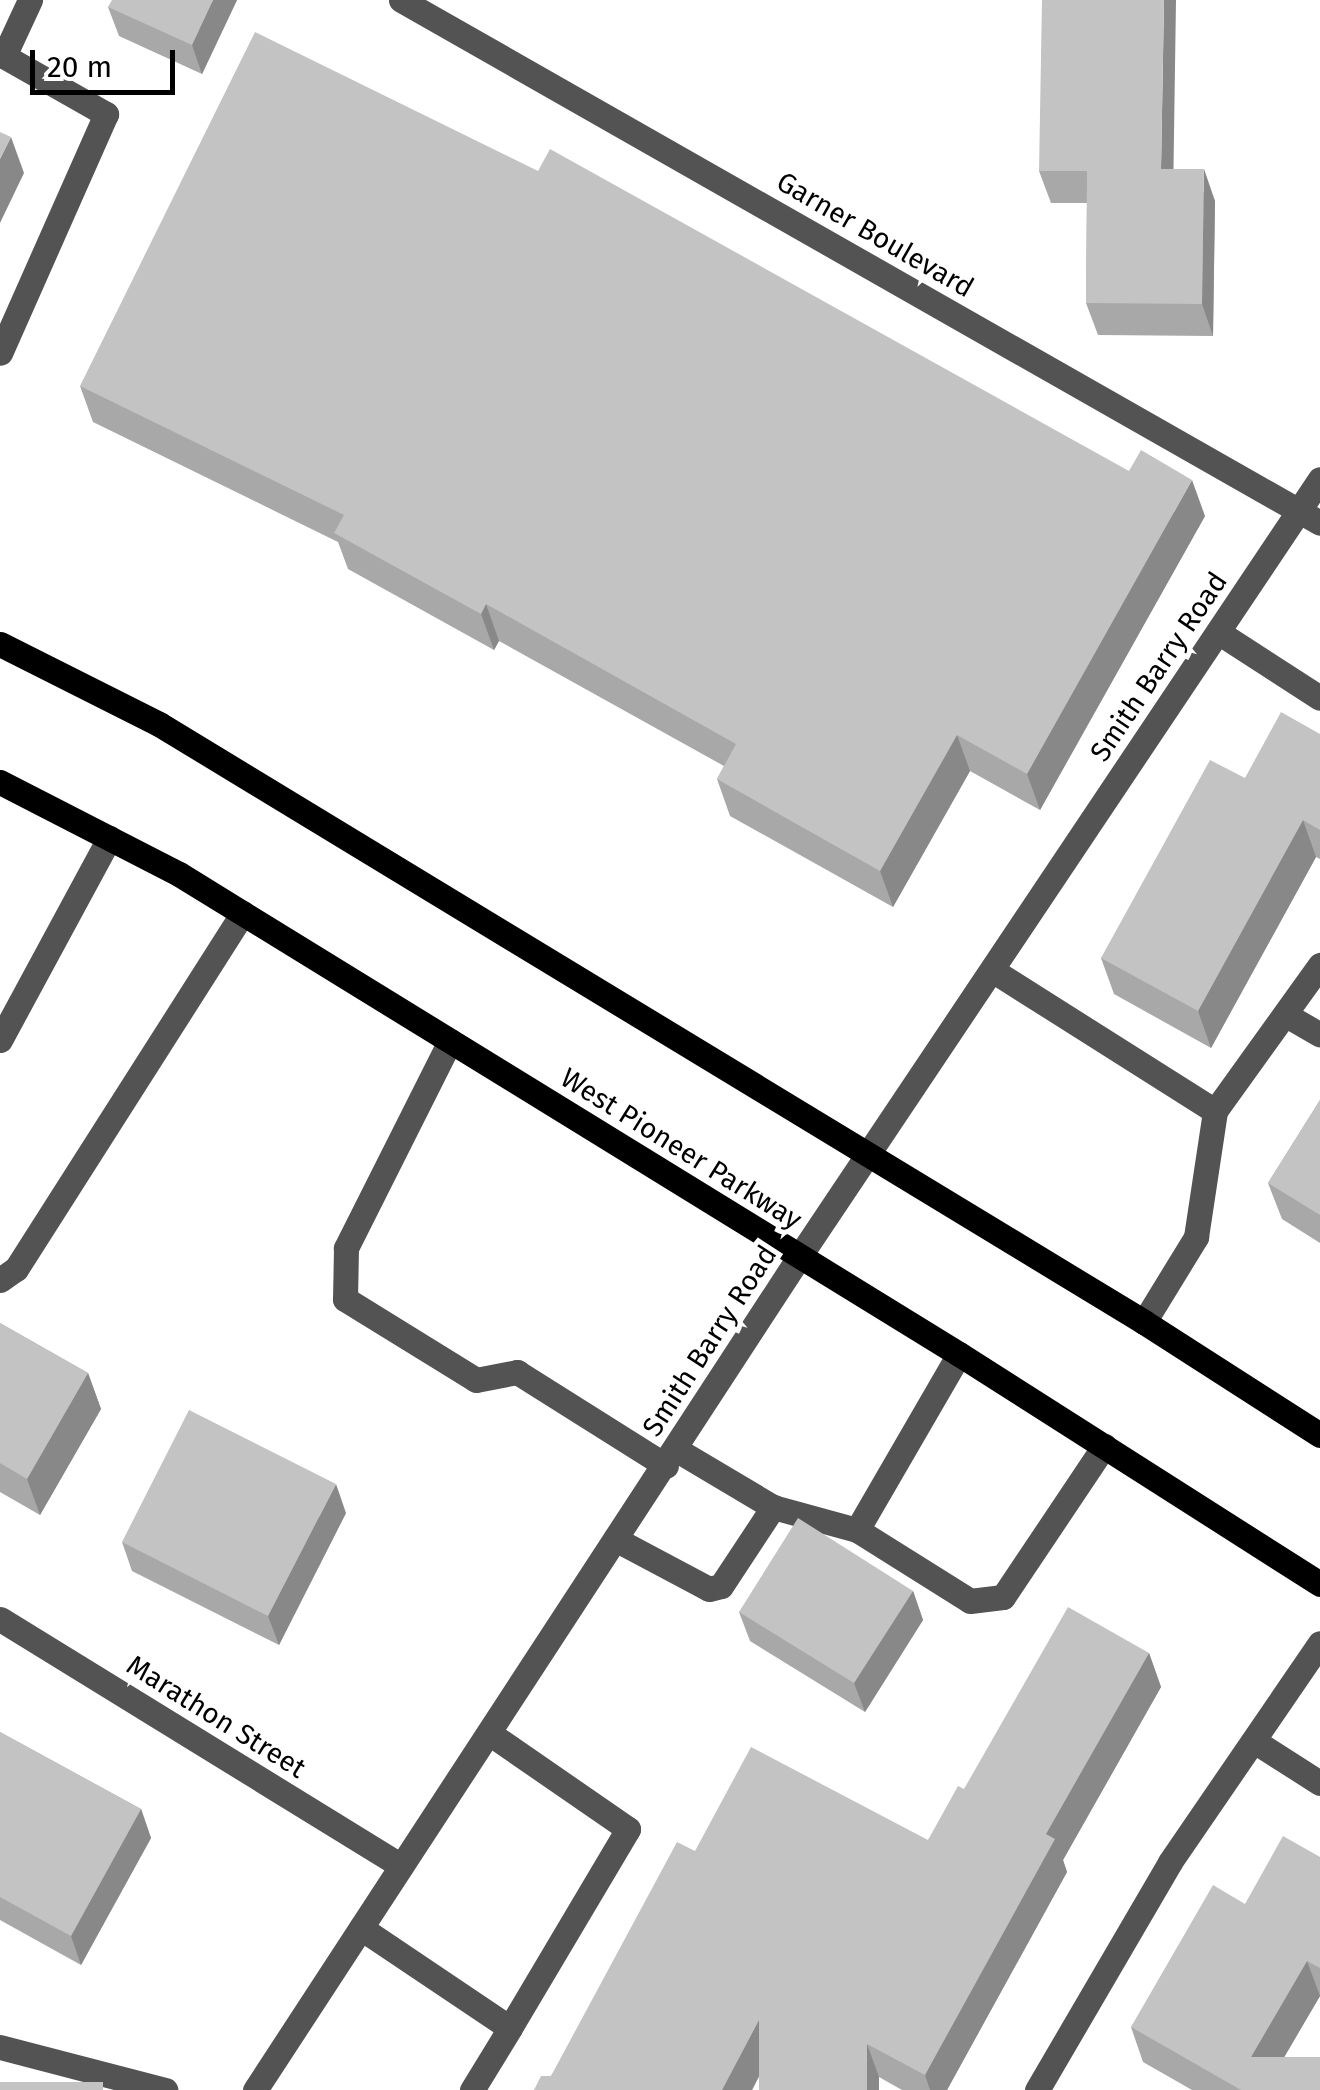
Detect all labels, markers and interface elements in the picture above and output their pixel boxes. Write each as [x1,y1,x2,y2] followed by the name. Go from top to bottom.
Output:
[35,30,180,92] scale bar
[47,49,112,85] text: 20 m
[771,165,979,305] street label: Garner Boulevard
[1083,566,1235,768] street label: Smith Barry Road
[554,1061,808,1237] street label: West Pioneer Parkway
[636,1239,784,1443] street label: Smith Barry Road
[120,1649,312,1785] street label: Marathon Street

